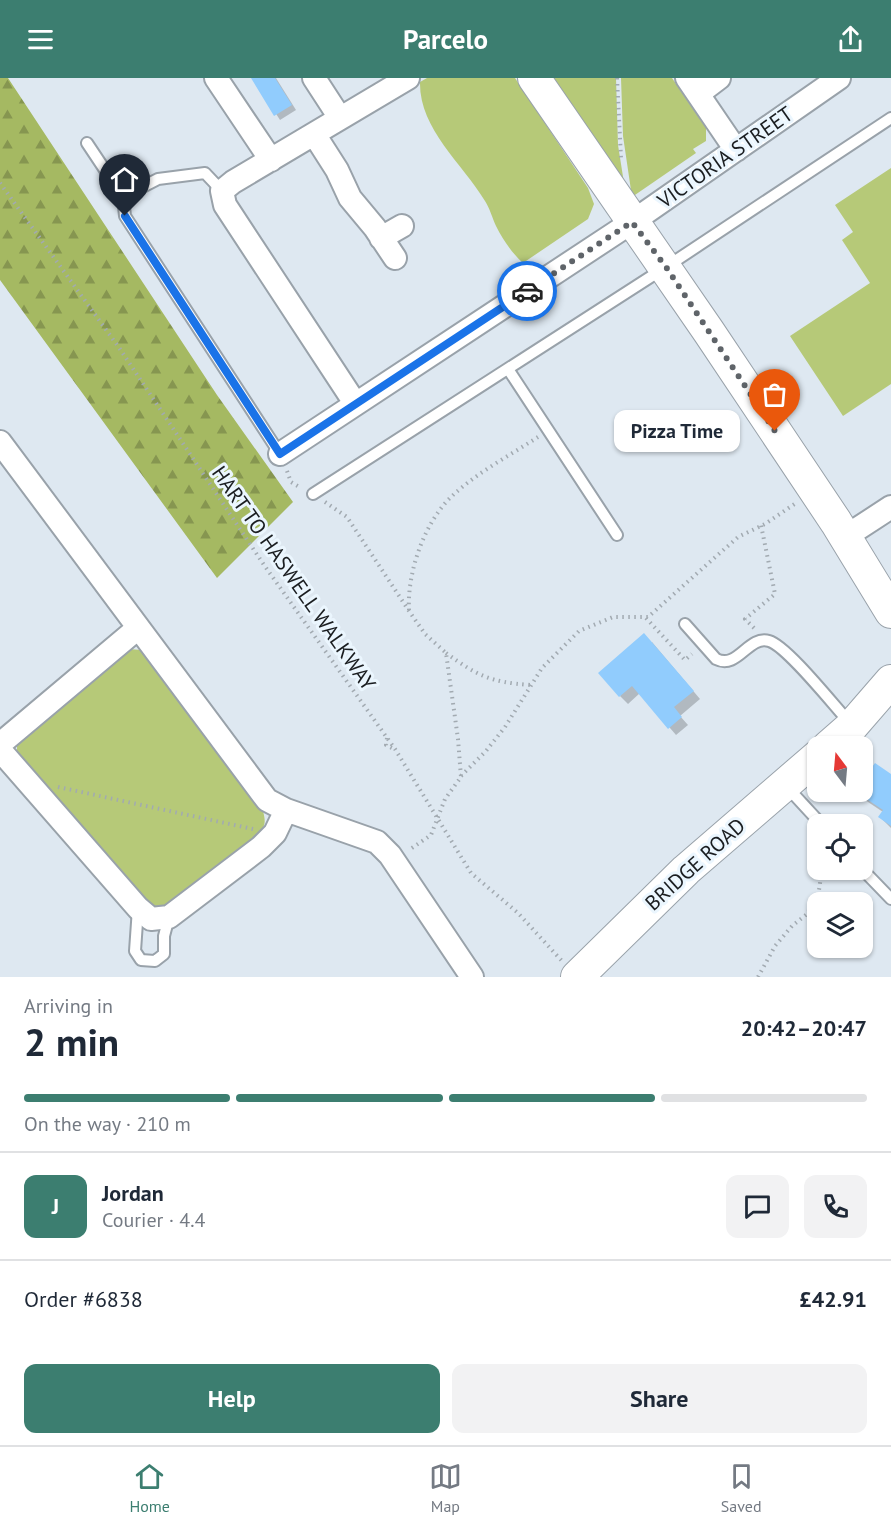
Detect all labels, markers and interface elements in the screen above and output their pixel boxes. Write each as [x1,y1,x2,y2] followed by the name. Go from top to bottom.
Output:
[403,22,488,56] text: Parcelo
[24,23,57,56] icon: menu
[834,23,867,56] icon: share
[651,100,798,214] street label: VICTORIA STREET
[99,154,150,216] pin
[108,163,141,196] icon: home
[497,261,557,321] courier
[511,275,544,308] icon: car
[749,369,800,431] pin
[758,378,791,411] icon: bag
[613,410,739,452] callout: Pizza Time
[631,418,723,444] text: Pizza Time
[206,460,382,696] street label: HART TO HASWELL WALKWAY
[807,736,873,802] north arrow
[807,736,873,958] map controls
[639,812,751,916] street label: BRIDGE ROAD
[807,814,873,880] button: locate
[807,892,873,958] button: layers
[24,993,113,1019] text: Arriving in
[741,1014,867,1042] text: 20:42–20:47
[24,1016,119,1067] text: 2 min
[24,1111,191,1137] text: On the way · 210 m
[726,1175,789,1238] button: chat
[804,1175,867,1238] button: phone
[102,1179,164,1207] text: Jordan
[52,1192,59,1220] text: J
[102,1207,205,1233] text: Courier · 4.4
[24,1285,143,1313] text: Order #6838
[799,1285,867,1313] text: £42.91
[24,1364,440,1433] button: Help
[452,1364,867,1433] button: Share
[129,1460,170,1516] tab: Home
[429,1460,462,1516] tab: Map
[721,1460,762,1516] tab: Saved

